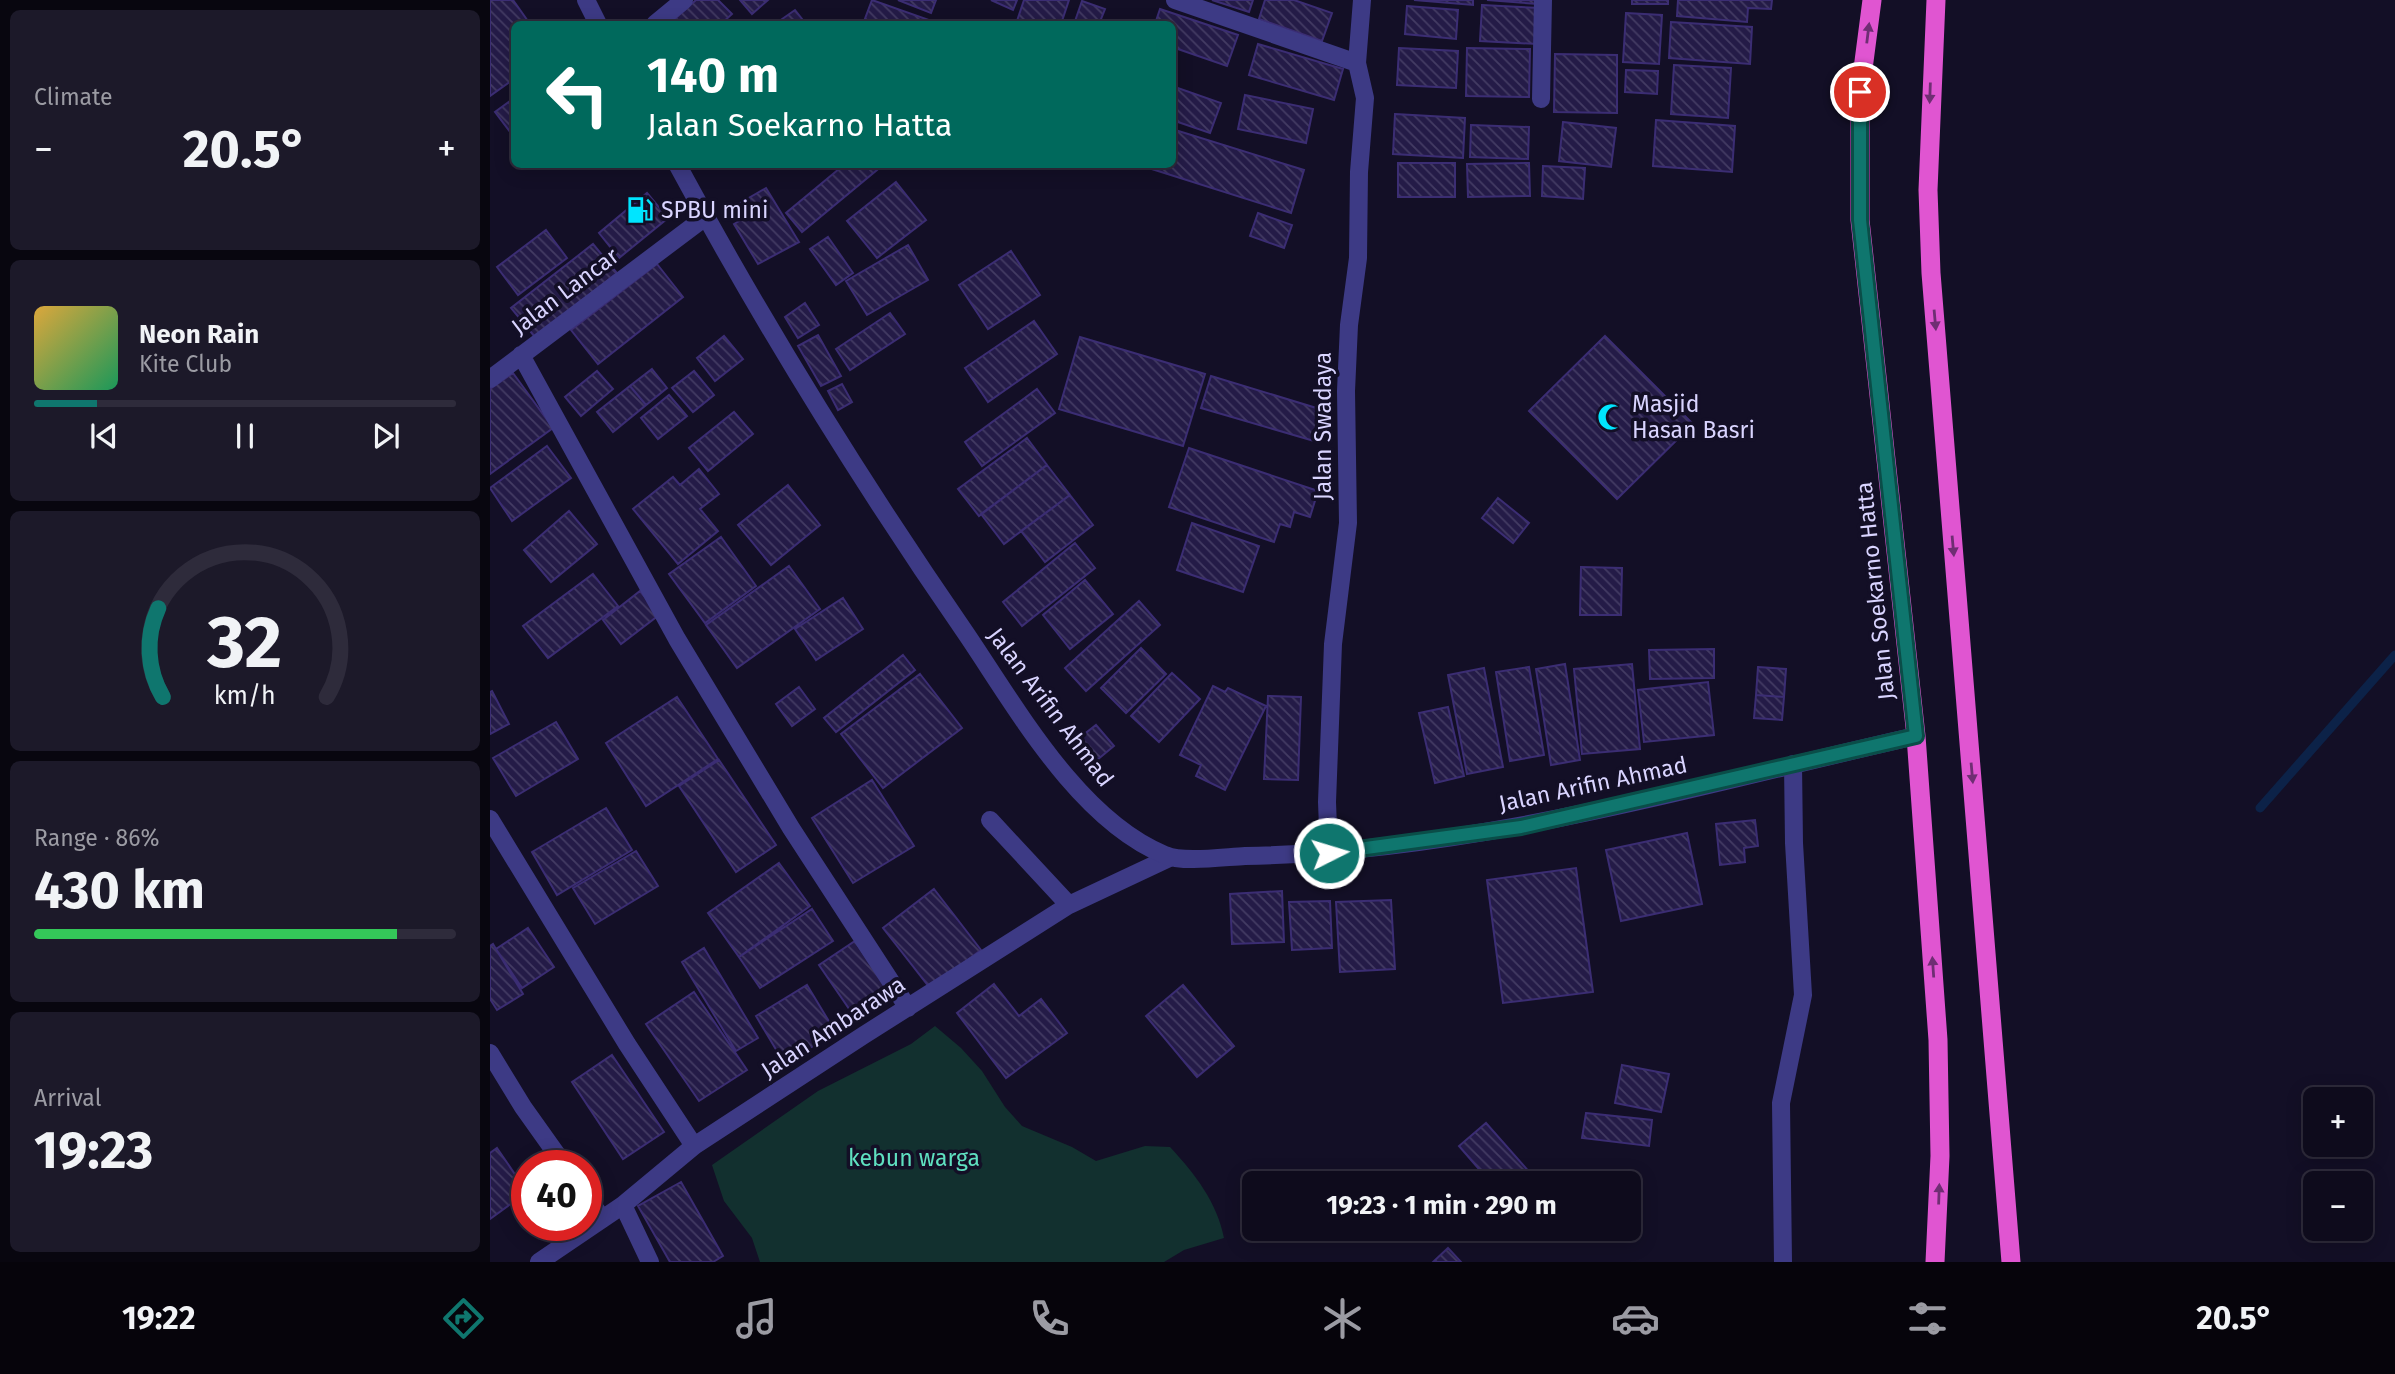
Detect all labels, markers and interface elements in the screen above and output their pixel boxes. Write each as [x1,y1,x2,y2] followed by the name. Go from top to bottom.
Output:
[1862,21,1873,43] one-way arrow
[647,46,779,105] text: 140 m
[532,49,623,140] icon: left
[1830,62,1890,122] pin
[1841,73,1879,111] icon: arrive
[1924,82,1935,104] one-way arrow
[34,83,113,111] text: Climate
[647,106,952,144] text: Jalan Soekarno Hatta
[183,118,307,181] text: 20.5°
[34,126,53,172] text: −
[437,126,456,172] text: +
[625,195,655,225] fuel station icon: SPBU mini
[661,196,768,224] place label: SPBU mini
[506,241,624,341] street label: Jalan Lancar
[1930,309,1941,331] one-way arrow
[139,319,259,350] text: Neon Rain
[139,350,232,378] text: Kite Club
[1309,352,1337,500] street label: Jalan Swadaya
[1632,390,1755,444] place label: Masjid Hasan Basri
[1596,402,1626,432] mosque icon: Masjid Hasan Basri
[85,417,123,455] icon: previous
[226,417,264,455] icon: pause
[367,417,405,455] icon: next
[1850,480,1900,702] street label: Jalan Soekarno Hatta
[1948,536,1959,558] one-way arrow
[207,599,282,686] text: 32
[982,622,1120,792] street label: Jalan Arifin Ahmad
[214,681,276,711] text: km/h
[1496,750,1690,818] street label: Jalan Arifin Ahmad
[1967,762,1978,784] one-way arrow
[1292,816,1366,890] position arrow
[34,824,159,852] text: Range · 86%
[34,859,205,922] text: 430 km
[1927,955,1938,977] one-way arrow
[756,970,910,1084] street label: Jalan Ambarawa
[34,1084,101,1112] text: Arrival
[2303,1087,2373,1241] map controls
[2303,1087,2373,1157] button: +
[34,1119,153,1182] text: 19:23
[848,1144,980,1172] park label: kebun warga
[511,1150,602,1241] speed limit sign: 40
[2303,1171,2373,1241] button: −
[1933,1183,1944,1205] one-way arrow
[1326,1190,1557,1221] text: 19:23 · 1 min · 290 m
[439,1294,488,1343] icon: directions
[732,1294,781,1343] icon: music
[1025,1294,1074,1343] icon: phone
[1318,1294,1367,1343] icon: climate
[1611,1294,1660,1343] icon: car
[1903,1294,1952,1343] icon: filters
[122,1299,195,1337] text: 19:22
[2196,1299,2273,1337] text: 20.5°

